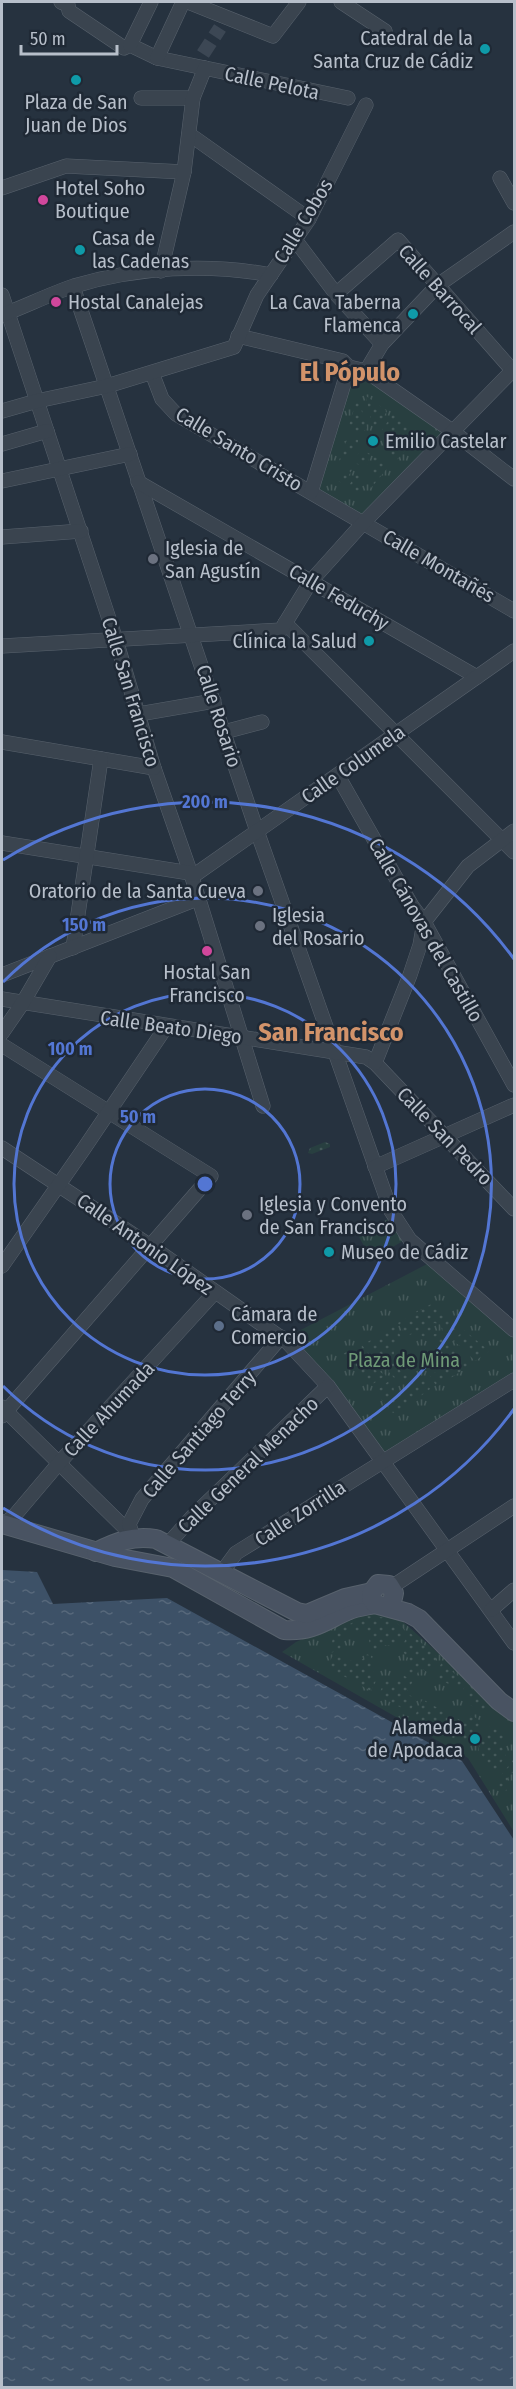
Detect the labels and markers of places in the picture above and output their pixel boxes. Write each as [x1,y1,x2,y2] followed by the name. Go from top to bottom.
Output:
[313,26,473,73] place label: Catedral de la Santa Cruz de Cádiz
[478,42,492,56] marker: Catedral de la Santa Cruz de Cádiz
[69,73,83,87] marker: Plaza de San Juan de Dios
[25,90,127,137] place label: Plaza de San Juan de Dios
[55,176,145,223] place label: Hotel Soho Boutique
[36,193,50,207] marker: Hotel Soho Boutique
[92,226,189,273] place label: Casa de las Cadenas
[73,243,87,257] marker: Casa de las Cadenas
[68,290,203,314] place label: Hostal Canalejas
[269,290,401,337] place label: La Cava Taberna Flamenca
[49,295,63,309] marker: Hostal Canalejas
[406,307,420,321] marker: La Cava Taberna Flamenca
[385,429,506,453] place label: Emilio Castelar
[366,434,380,448] marker: Emilio Castelar
[165,536,261,583] place label: Iglesia de San Agustín
[146,552,160,566] marker: Iglesia de San Agustín
[233,629,357,653] place label: Clínica la Salud
[362,634,376,648] marker: Clínica la Salud
[29,879,246,903] place label: Oratorio de la Santa Cueva
[251,884,265,898] marker: Oratorio de la Santa Cueva
[272,903,364,950] place label: Iglesia del Rosario
[253,919,267,933] marker: Iglesia del Rosario
[200,944,214,958] marker: Hostal San Francisco
[163,960,251,1007] place label: Hostal San Francisco
[195,1174,215,1194] centre of rings
[259,1192,407,1239] place label: Iglesia y Convento de San Francisco
[240,1208,254,1222] marker: Iglesia y Convento de San Francisco
[341,1240,468,1264] place label: Museo de Cádiz
[322,1245,336,1259] marker: Museo de Cádiz
[231,1302,317,1349] place label: Cámara de Comercio
[212,1319,226,1333] marker: Cámara de Comercio
[367,1715,463,1762] place label: Alameda de Apodaca
[468,1732,482,1746] marker: Alameda de Apodaca

